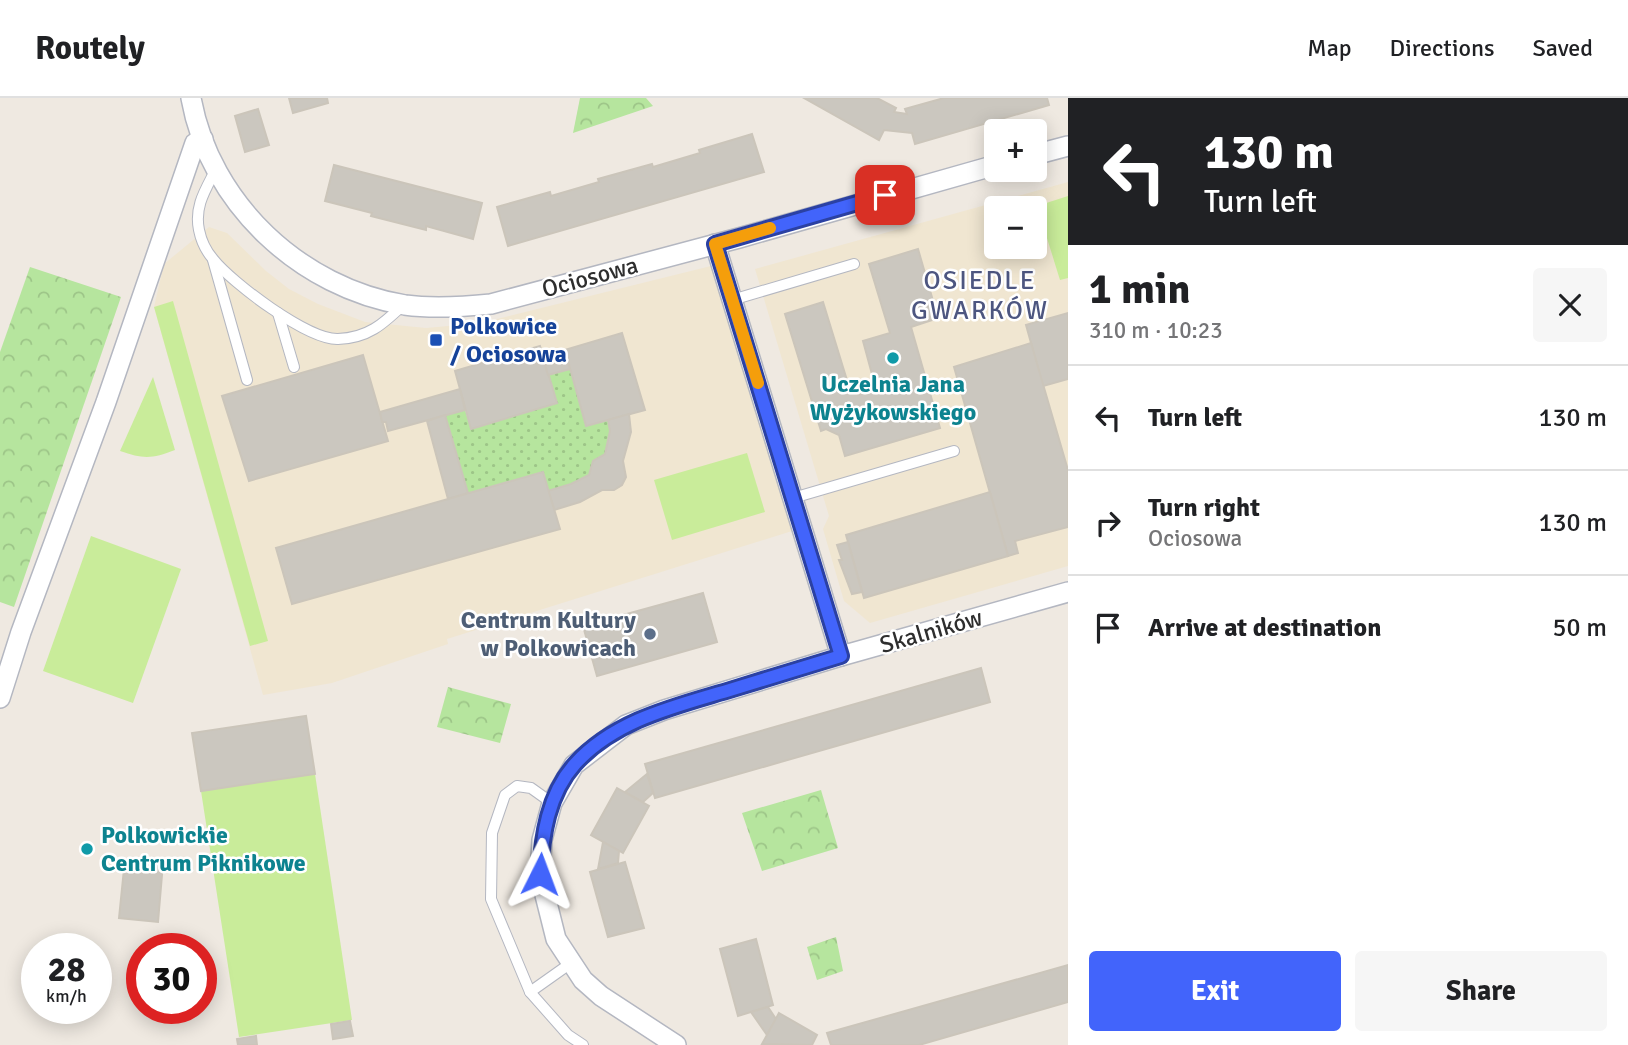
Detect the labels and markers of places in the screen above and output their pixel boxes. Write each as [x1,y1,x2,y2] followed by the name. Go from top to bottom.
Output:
[855,165,915,225] pin
[450,311,567,369] place label: Polkowice / Ociosowa
[428,332,444,348] marker: Polkowice / Ociosowa
[885,350,901,366] marker: Uczelnia Jana Wyżykowskiego
[810,369,976,427] place label: Uczelnia Jana Wyżykowskiego
[461,605,636,663] place label: Centrum Kultury w Polkowicach
[642,626,658,642] marker: Centrum Kultury w Polkowicach
[101,820,306,878] place label: Polkowickie Centrum Piknikowe
[79,841,95,857] marker: Polkowickie Centrum Piknikowe

